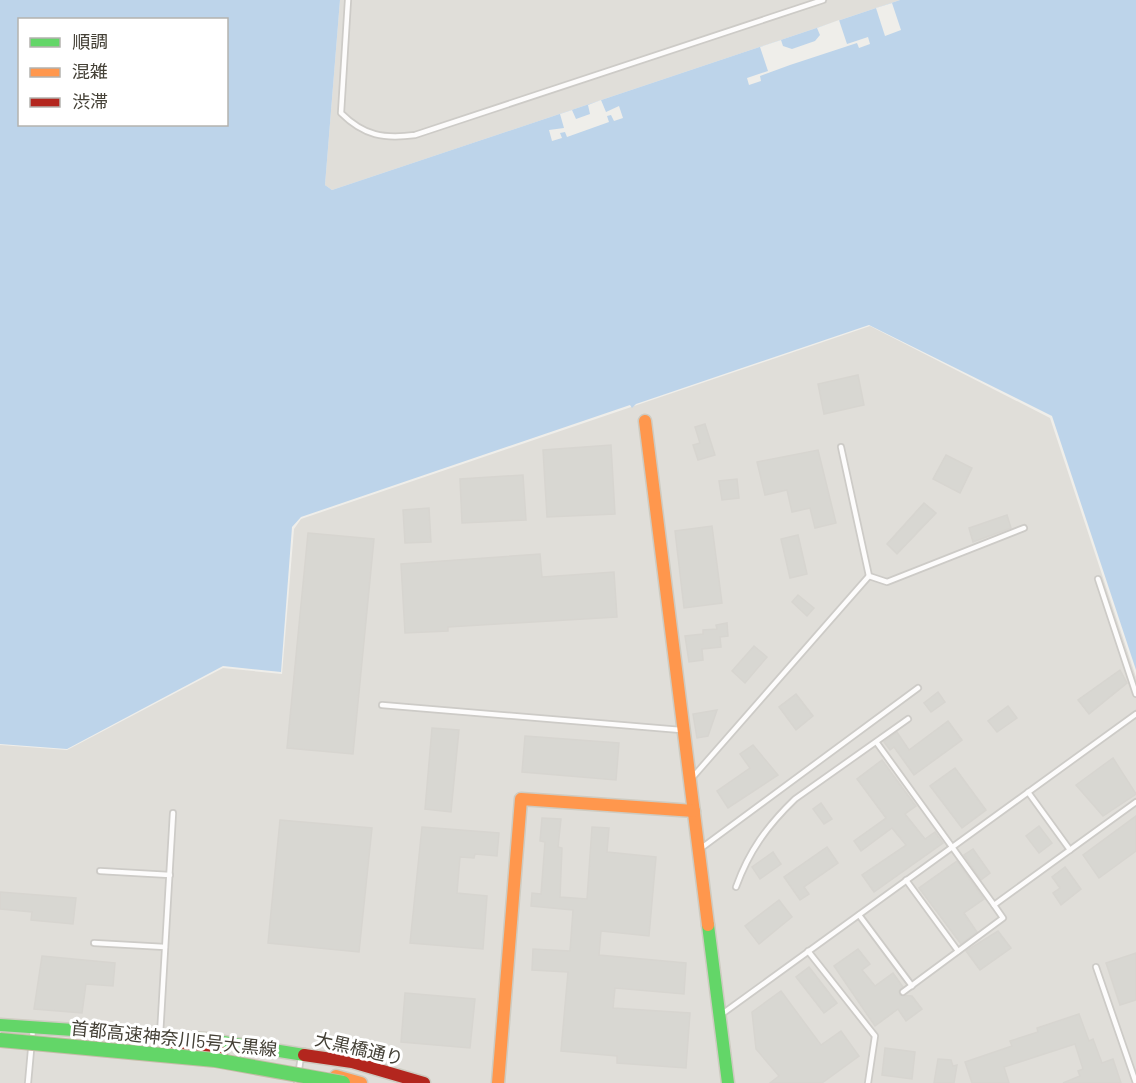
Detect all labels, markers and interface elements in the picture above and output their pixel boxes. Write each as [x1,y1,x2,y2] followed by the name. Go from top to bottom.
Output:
[18,18,228,126] legend
[72,30,108,52] text: 順調
[72,60,108,82] text: 混雑
[72,90,108,112] text: 渋滞
[70,1016,278,1060] street label: 首都高速神奈川5号大黒線
[313,1027,406,1069] street label: 大黒橋通り

